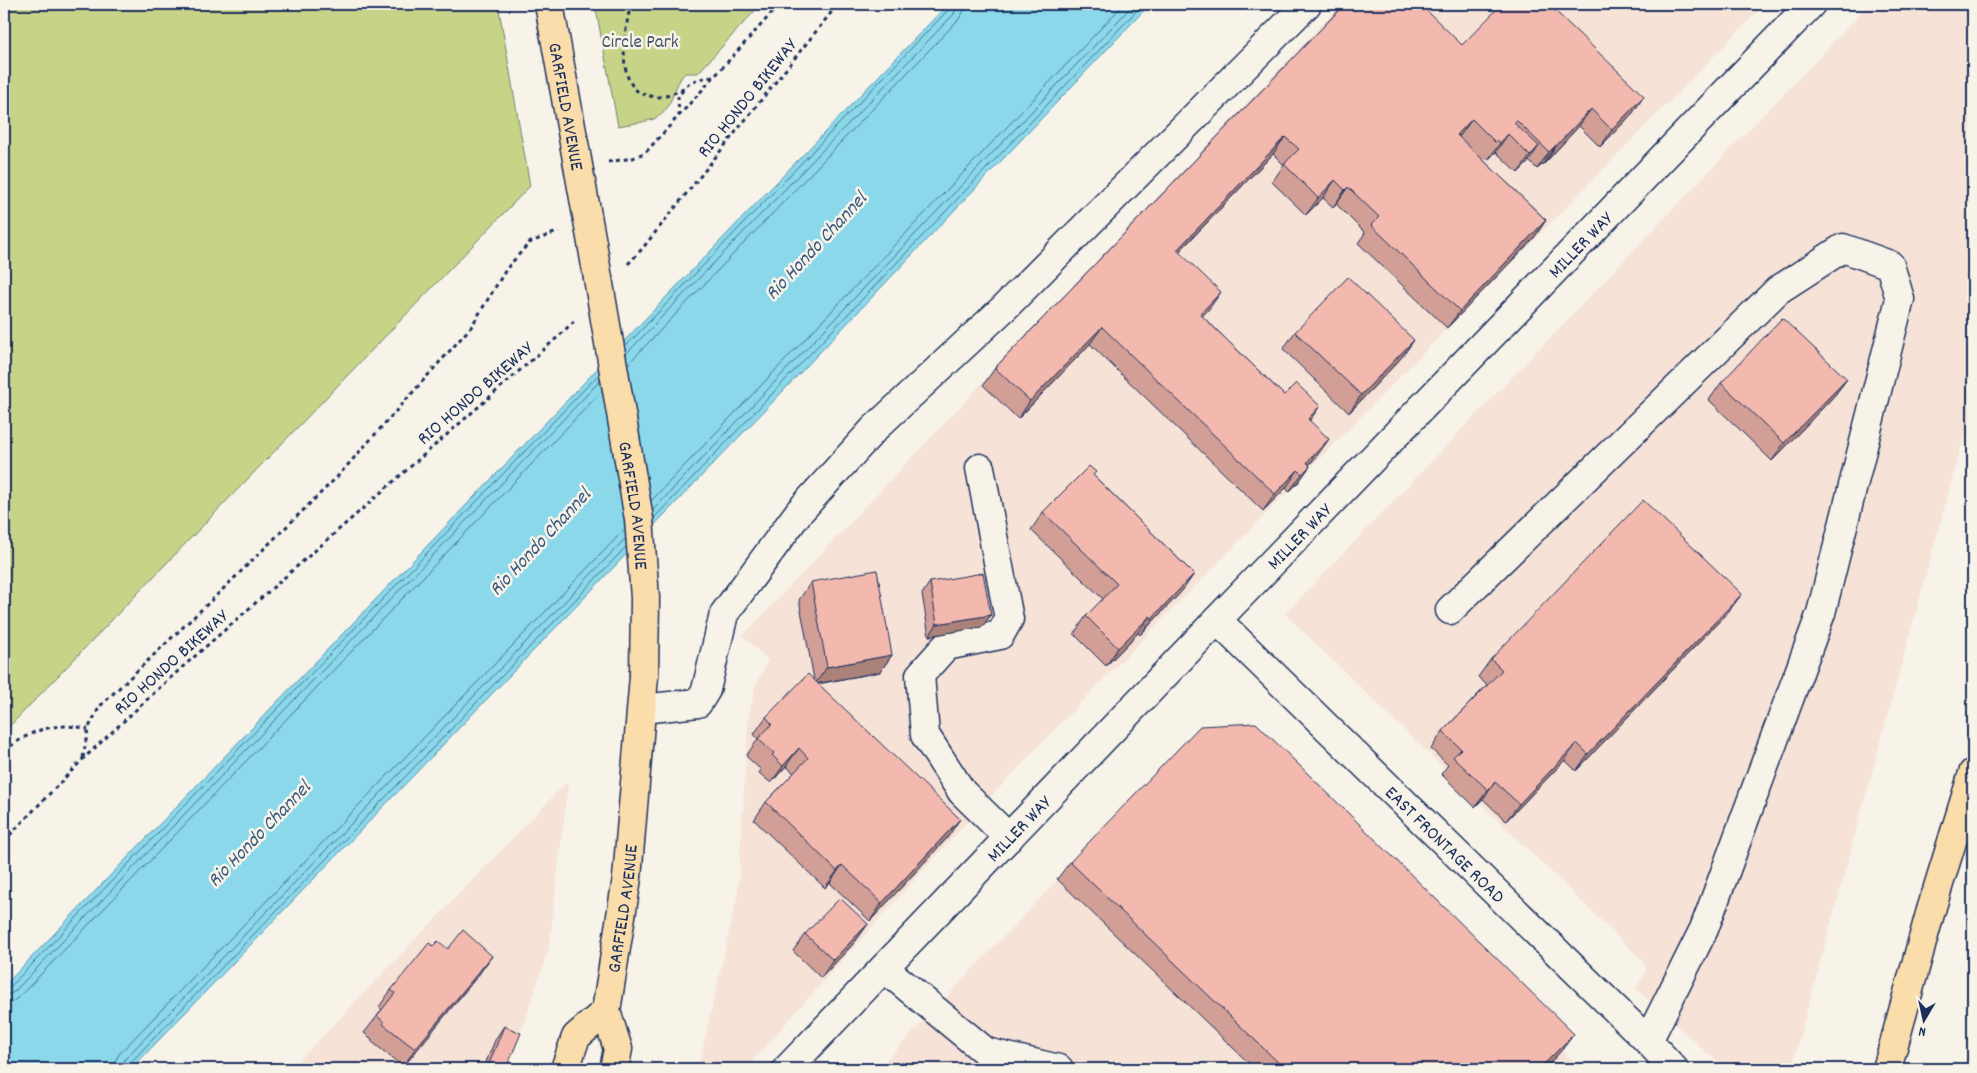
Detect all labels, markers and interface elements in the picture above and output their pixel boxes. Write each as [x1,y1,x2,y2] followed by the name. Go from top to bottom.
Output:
[601,30,679,57] park label: Circle Park
[692,33,806,164] street label: RIO HONDO BIKEWAY
[539,41,589,173] street label: GARFIELD AVENUE
[760,185,876,307] water label: Rio Hondo Channel
[1544,206,1621,286] street label: MILLER WAY
[412,336,541,453] street label: RIO HONDO BIKEWAY
[609,440,653,571] street label: GARFIELD AVENUE
[484,481,600,603] water label: Rio Hondo Channel
[1262,498,1340,577] street label: MILLER WAY
[109,604,236,722] street label: RIO HONDO BIKEWAY
[202,774,320,895] water label: Rio Hondo Channel
[1377,781,1510,911] street label: EAST FRONTAGE ROAD
[982,790,1060,870] street label: MILLER WAY
[602,843,647,975] street label: GARFIELD AVENUE
[1900,996,1950,1046] north arrow
[1917,1020,1927,1041] text: N

